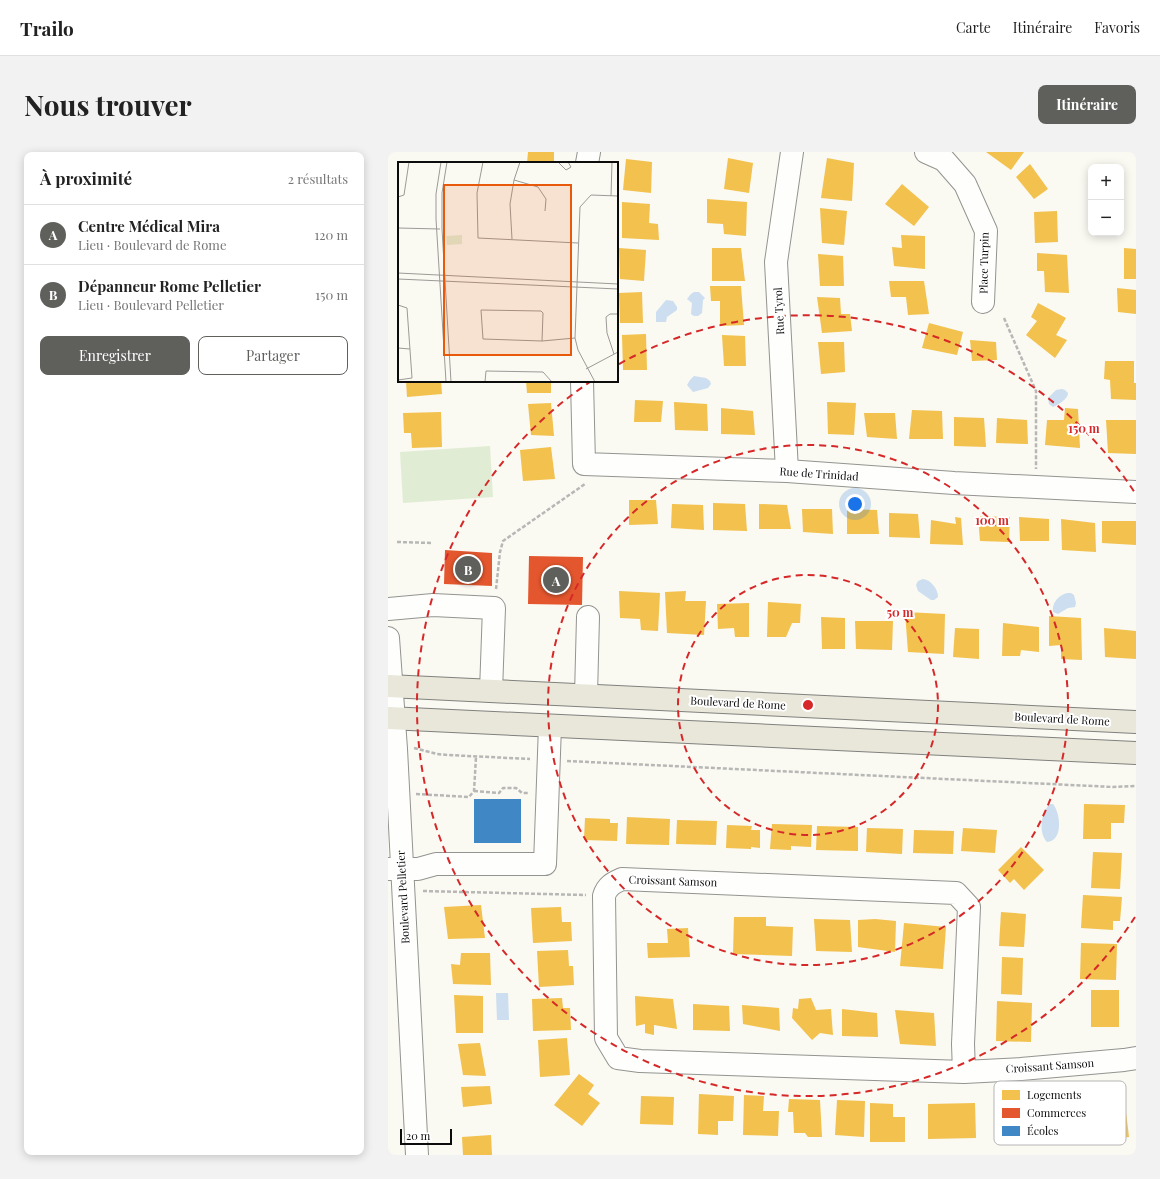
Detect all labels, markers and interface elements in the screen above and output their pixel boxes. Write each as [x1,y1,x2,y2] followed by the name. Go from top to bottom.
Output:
[20,15,74,41] text: Trailo
[956,18,991,37] text: Carte
[1013,18,1072,37] text: Itinéraire
[1094,18,1140,37] text: Favoris
[1038,85,1136,124] button: Itinéraire
[24,86,192,123] text: Nous trouver
[398,162,618,382] inset map
[1088,164,1124,236] map controls
[1088,164,1124,200] button: +
[40,167,132,189] text: À proximité
[288,170,348,187] text: 2 résultats
[1088,200,1124,236] button: −
[78,216,220,236] text: Centre Médical Mira
[49,226,57,243] text: A
[314,226,348,243] text: 120 m
[975,231,992,294] street label: Place Turpin
[78,236,227,253] text: Lieu · Boulevard de Rome
[78,276,261,296] text: Dépanneur Rome Pelletier
[49,286,57,303] text: B
[315,286,348,303] text: 150 m
[770,287,787,335] street label: Rue Tyrol
[78,296,224,313] text: Lieu · Boulevard Pelletier
[40,336,190,375] button: Enregistrer
[198,336,348,375] button: Partager
[1068,420,1100,436] text: 150 m
[779,463,860,484] street label: Rue de Trinidad
[845,494,865,514] your location
[975,512,1009,528] text: 100 m
[455,554,481,584] pin: B
[543,565,569,595] pin: A
[887,604,914,620] text: 50 m
[690,693,787,713] street label: Boulevard de Rome
[801,698,815,712] centre of rings
[1014,709,1111,729] street label: Boulevard de Rome
[393,850,412,944] street label: Boulevard Pelletier
[629,871,718,890] street label: Croissant Samson
[1005,1055,1095,1076] street label: Croissant Samson
[994,1081,1126,1145] legend
[1027,1087,1082,1102] text: Logements
[1027,1105,1086,1120] text: Commerces
[1027,1123,1059,1138] text: Écoles
[400,1127,452,1146] scale bar
[406,1128,430,1143] text: 20 m

